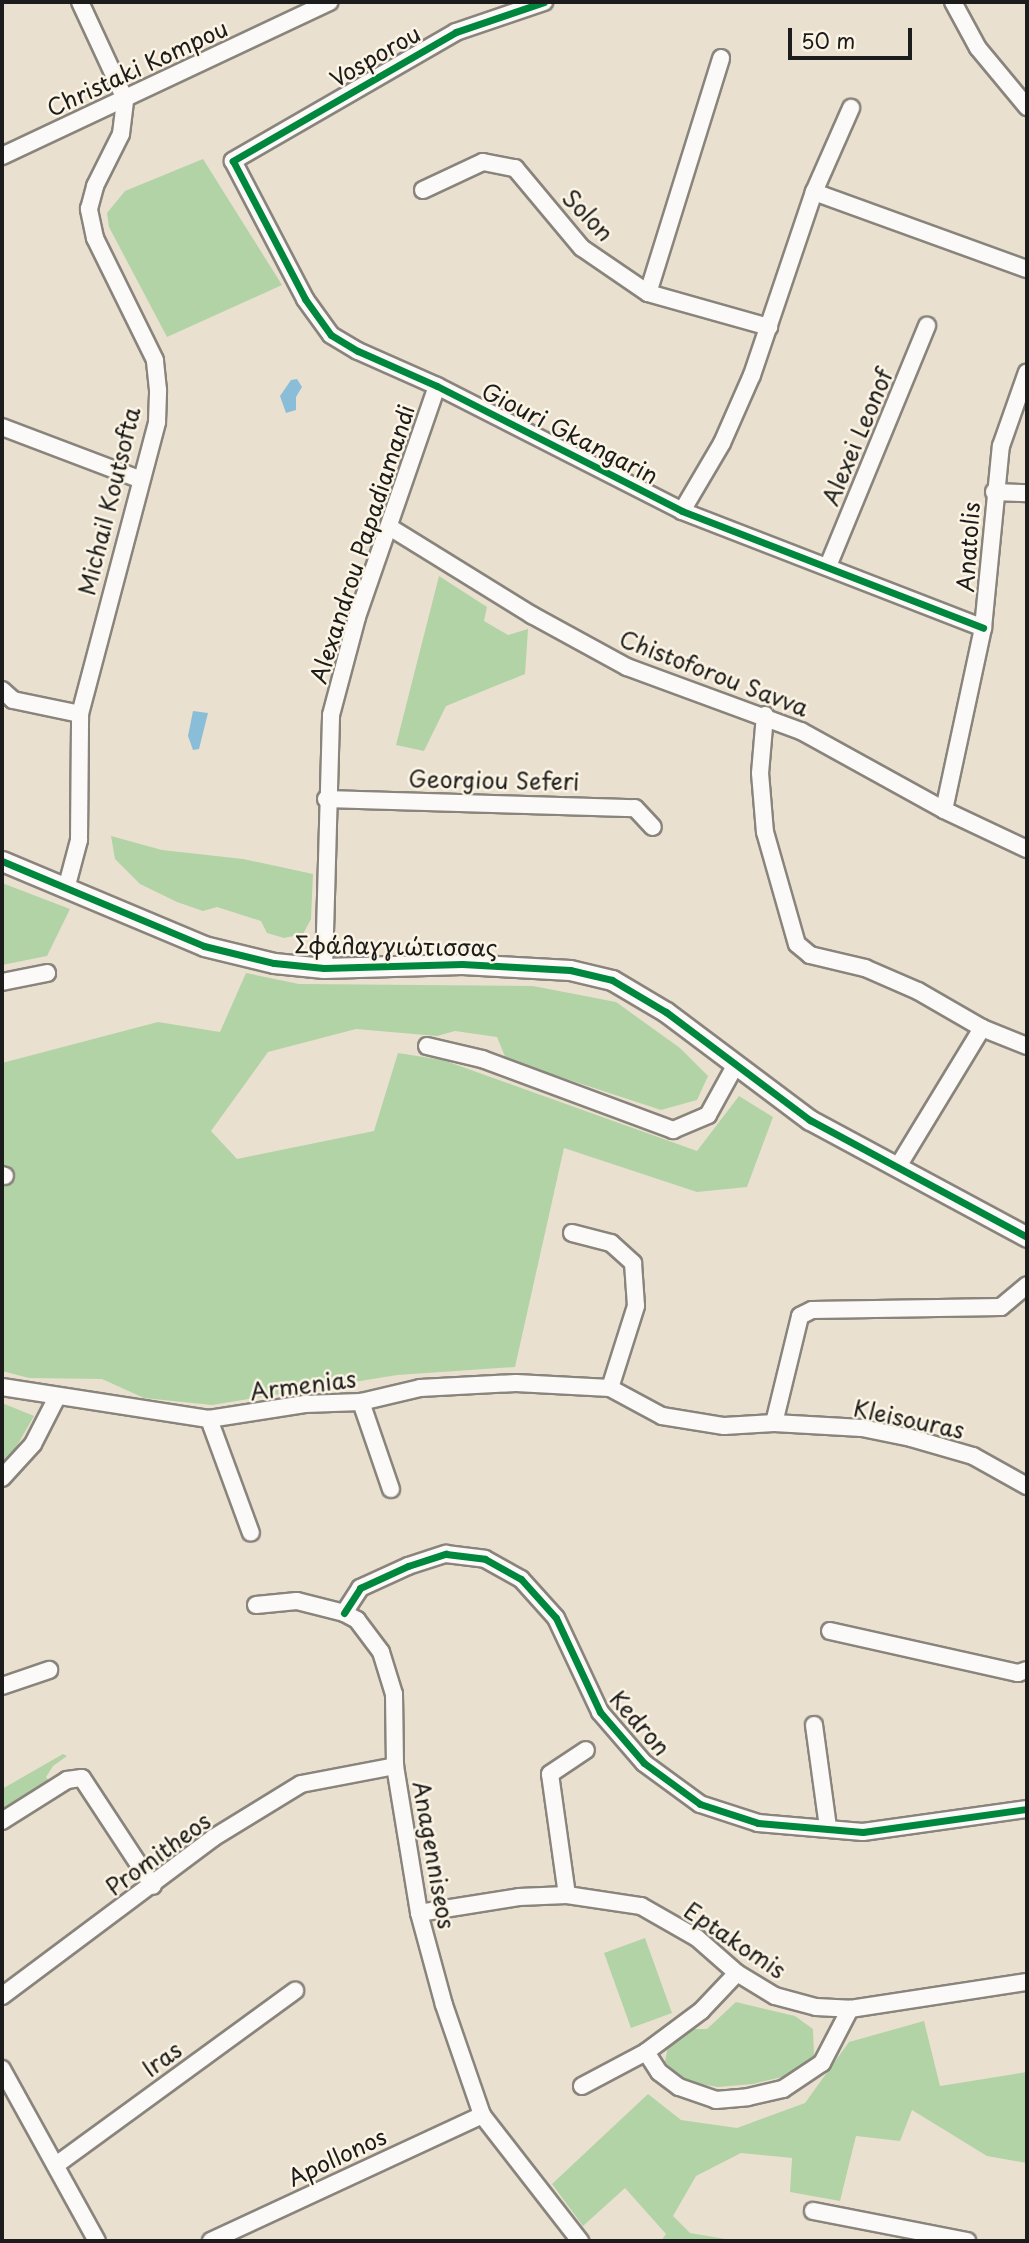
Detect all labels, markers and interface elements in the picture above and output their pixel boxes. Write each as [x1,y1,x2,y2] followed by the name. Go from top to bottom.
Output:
[42,14,232,122] street label: Christaki Kompou
[791,14,915,58] scale bar
[325,19,425,93] street label: Vosporou
[801,24,855,56] text: 50 m
[557,183,619,247] street label: Solon
[816,365,898,509] street label: Alexei Leonof
[478,377,662,489] street label: Giouri Gkangarin
[304,402,420,686] street label: Alexandrou Papadiamandi
[72,404,146,598] street label: Michail Koutsofta
[951,501,985,593] street label: Anatolis
[616,624,812,722] street label: Chistoforou Savva
[408,765,580,795] street label: Georgiou Seferi
[294,930,498,962] street label: Σφάλαγγιώτισσας
[248,1365,358,1405] street label: Armenias
[851,1394,967,1444] street label: Kleisouras
[604,1685,676,1761] street label: Kedron
[407,1779,461,1931] street label: Anagenniseos
[100,1807,216,1901] street label: Promitheos
[679,1896,791,1984] street label: Eptakomis
[137,2036,187,2082] street label: Iras
[283,2122,391,2192] street label: Apollonos

